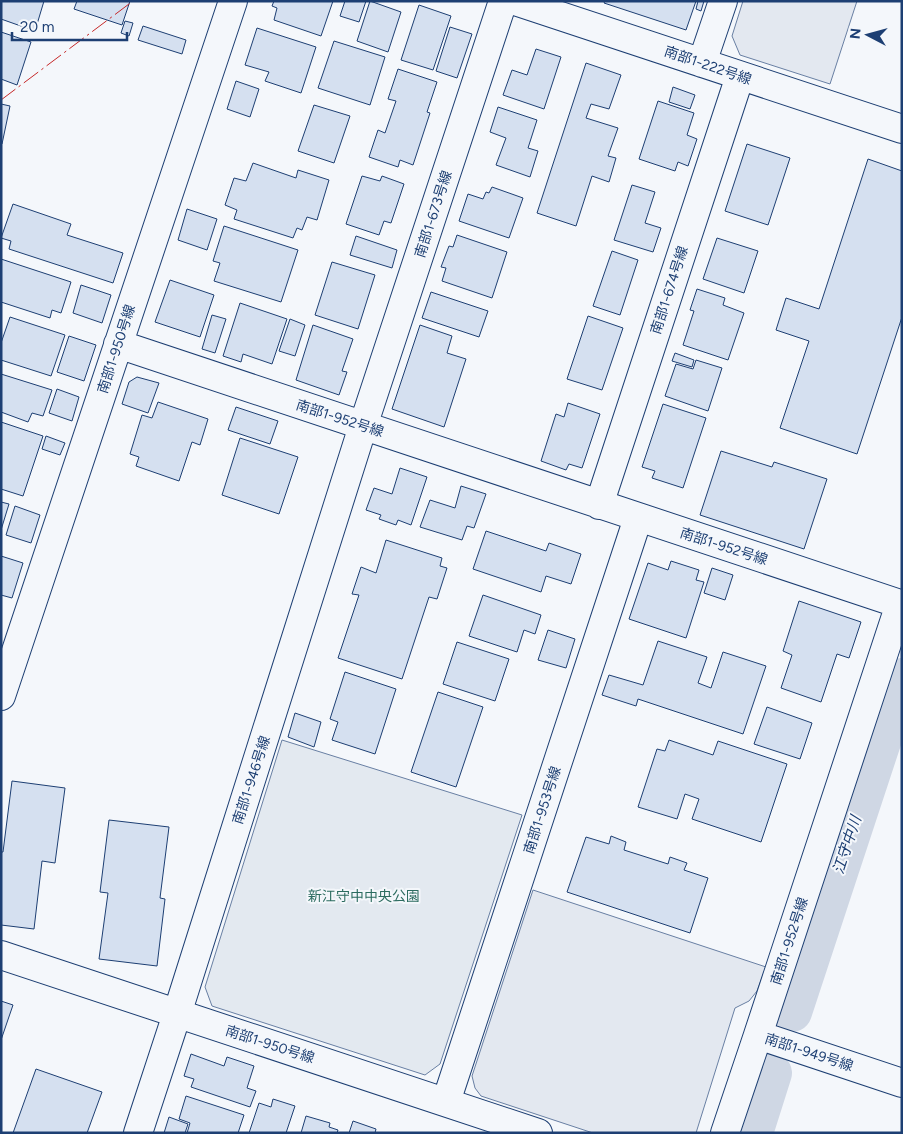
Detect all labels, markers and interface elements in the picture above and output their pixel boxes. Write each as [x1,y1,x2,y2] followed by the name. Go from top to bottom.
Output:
[12,10,128,42] scale bar
[843,10,893,60] north arrow
[20,18,54,36] text: 20 m
[847,27,865,40] text: N
[662,43,754,88] street label: 南部1-222号線
[411,168,456,260] street label: 南部1-673号線
[647,244,692,336] street label: 南部1-674号線
[94,303,139,396] street label: 南部1-950号線
[294,396,386,441] street label: 南部1-952号線
[678,524,770,569] street label: 南部1-952号線
[229,734,274,827] street label: 南部1-946号線
[520,764,565,856] street label: 南部1-953号線
[829,812,865,876] water label: 江守中川
[308,888,420,905] park label: 新江守中中央公園
[767,895,812,987] street label: 南部1-952号線
[223,1022,316,1067] street label: 南部1-950号線
[762,1030,855,1075] street label: 南部1-949号線

